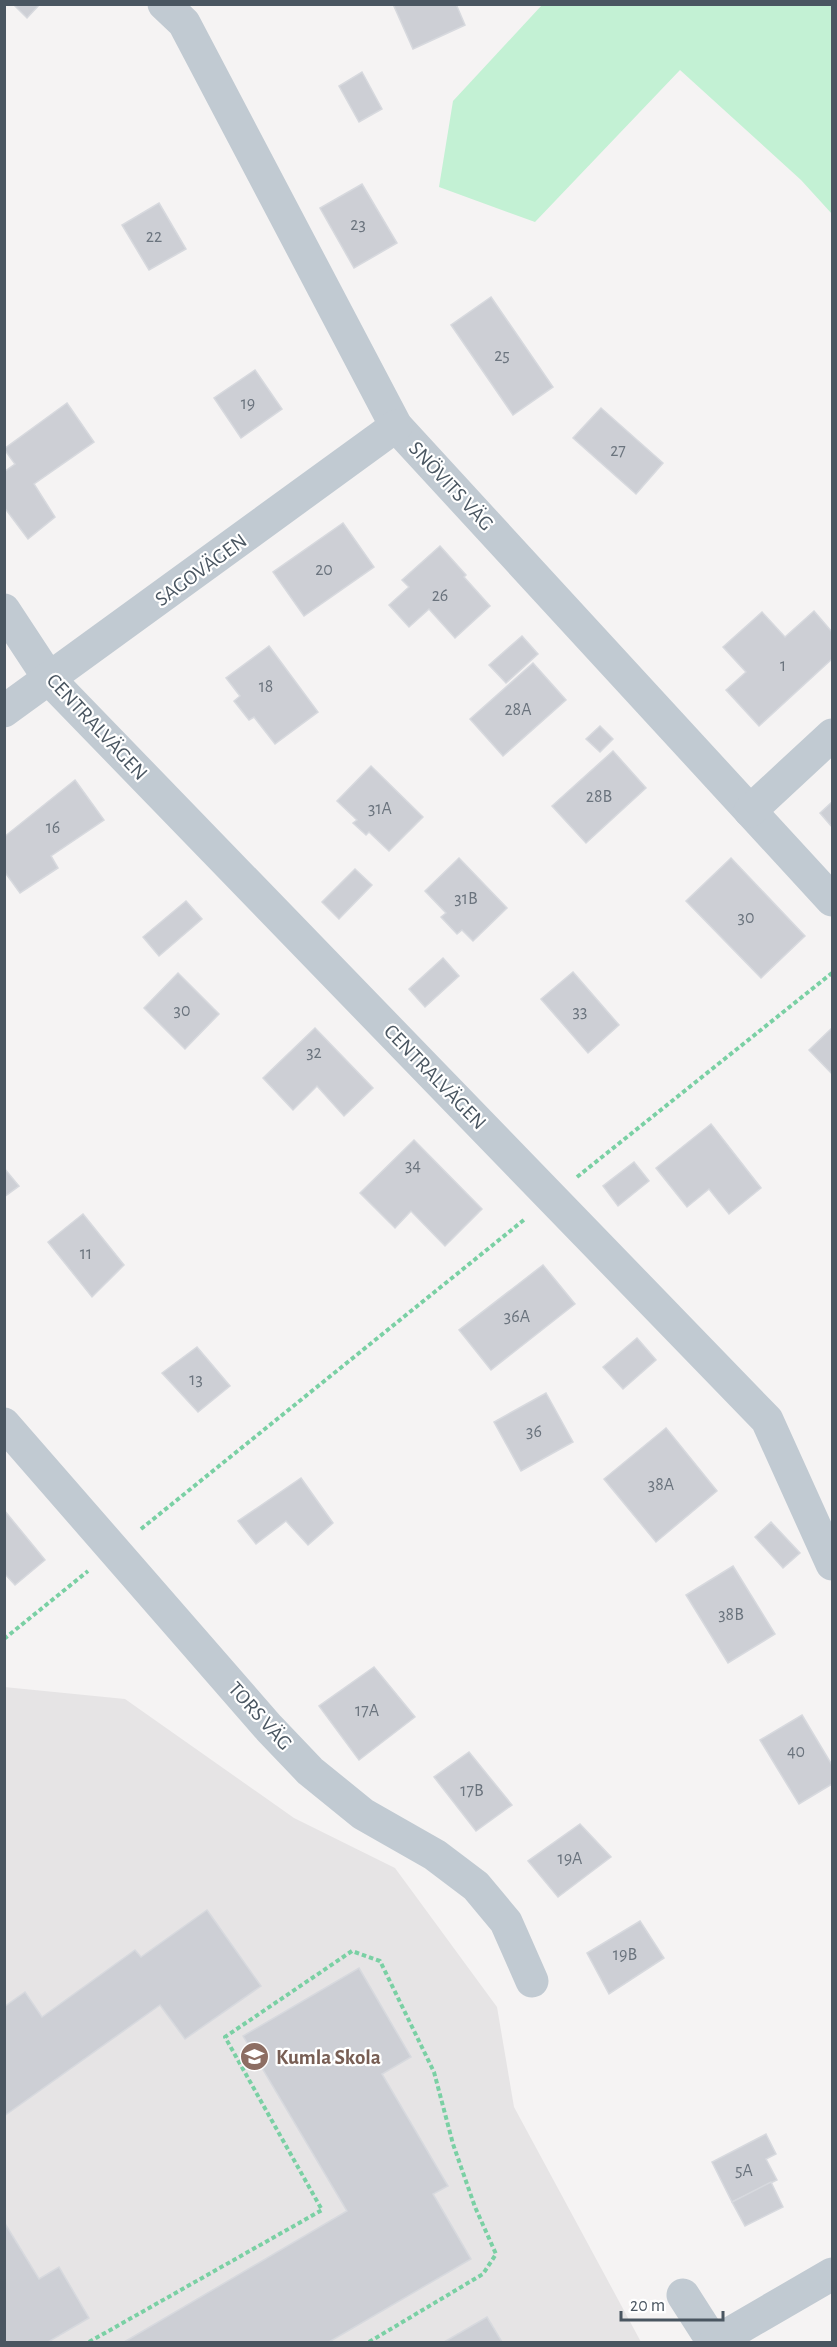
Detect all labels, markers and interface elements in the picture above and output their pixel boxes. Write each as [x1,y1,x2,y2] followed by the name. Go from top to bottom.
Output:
[350,216,366,234] house number: 23
[146,228,162,246] house number: 22
[494,347,510,365] house number: 25
[241,395,255,413] house number: 19
[405,437,498,535] street label: SNÖVITS VÄG
[610,442,626,460] house number: 27
[151,529,251,610] street label: SAGOVÄGEN
[315,561,333,579] house number: 20
[432,587,448,605] house number: 26
[780,657,786,675] house number: 1
[43,669,152,784] street label: CENTRALVÄGEN
[259,678,273,696] house number: 18
[504,701,532,719] house number: 28A
[586,788,612,806] house number: 28B
[368,800,393,818] house number: 31A
[46,819,60,837] house number: 16
[454,890,478,908] house number: 31B
[738,909,754,927] house number: 30
[174,1002,190,1020] house number: 30
[573,1003,587,1021] house number: 33
[380,1020,491,1134] street label: CENTRALVÄGEN
[306,1044,322,1062] house number: 32
[405,1157,421,1175] house number: 34
[80,1245,92,1263] house number: 11
[504,1308,531,1326] house number: 36A
[189,1371,203,1389] house number: 13
[526,1423,542,1441] house number: 36
[648,1476,675,1494] house number: 38A
[718,1606,744,1624] house number: 38B
[224,1677,297,1754] street label: TORS VÄG
[355,1702,380,1720] house number: 17A
[787,1743,805,1761] house number: 40
[460,1782,484,1800] house number: 17B
[557,1850,583,1868] house number: 19A
[613,1946,637,1964] house number: 19B
[239,2041,271,2073] school or university icon: Kumla Skola
[276,2047,381,2068] place label: Kumla Skola
[735,2162,754,2180] house number: 5A
[621,2284,723,2322] scale bar
[630,2297,665,2315] text: 20 m

